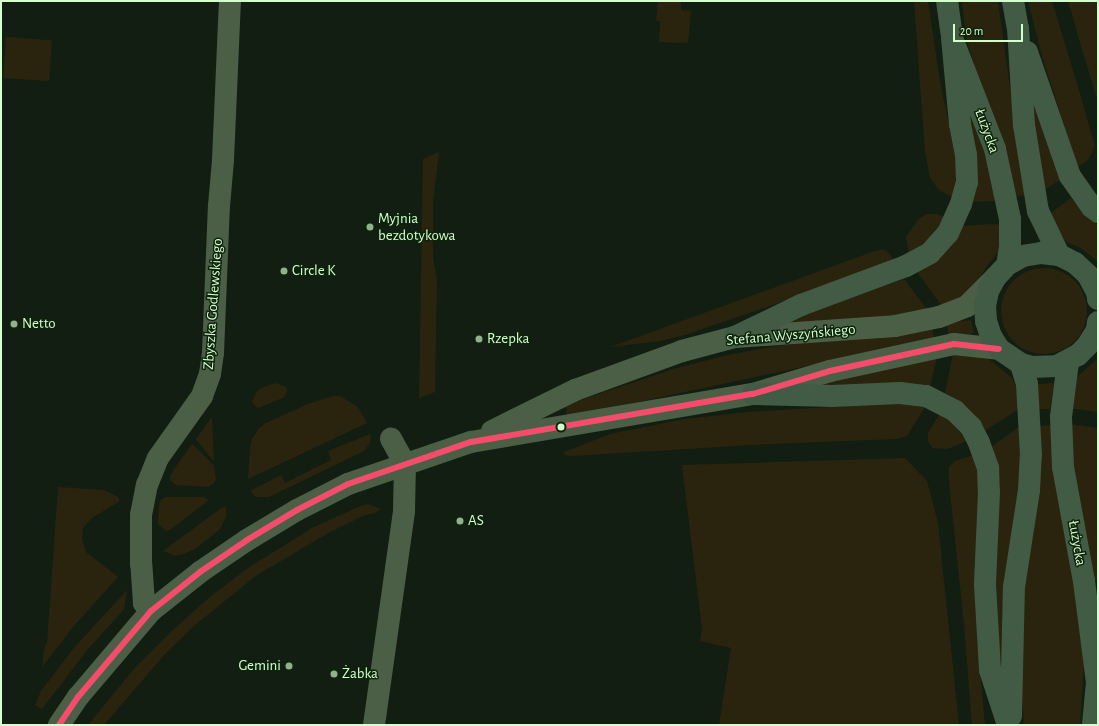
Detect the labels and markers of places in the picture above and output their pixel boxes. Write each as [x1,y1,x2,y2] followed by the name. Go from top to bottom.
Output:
[378,209,455,244] place label: Myjnia bezdotykowa
[365,222,375,232] marker: Myjnia bezdotykowa
[292,262,335,280] place label: Circle K
[279,266,289,276] marker: Circle K
[22,315,56,333] place label: Netto
[9,319,19,329] marker: Netto
[487,330,529,348] place label: Rzepka
[474,334,484,344] marker: Rzepka
[556,422,566,432] unlabelled marker
[468,512,484,530] place label: AS
[455,516,465,526] marker: AS
[238,657,281,675] place label: Gemini
[284,661,294,671] marker: Gemini
[342,665,378,683] place label: Żabka
[329,669,339,679] marker: Żabka

